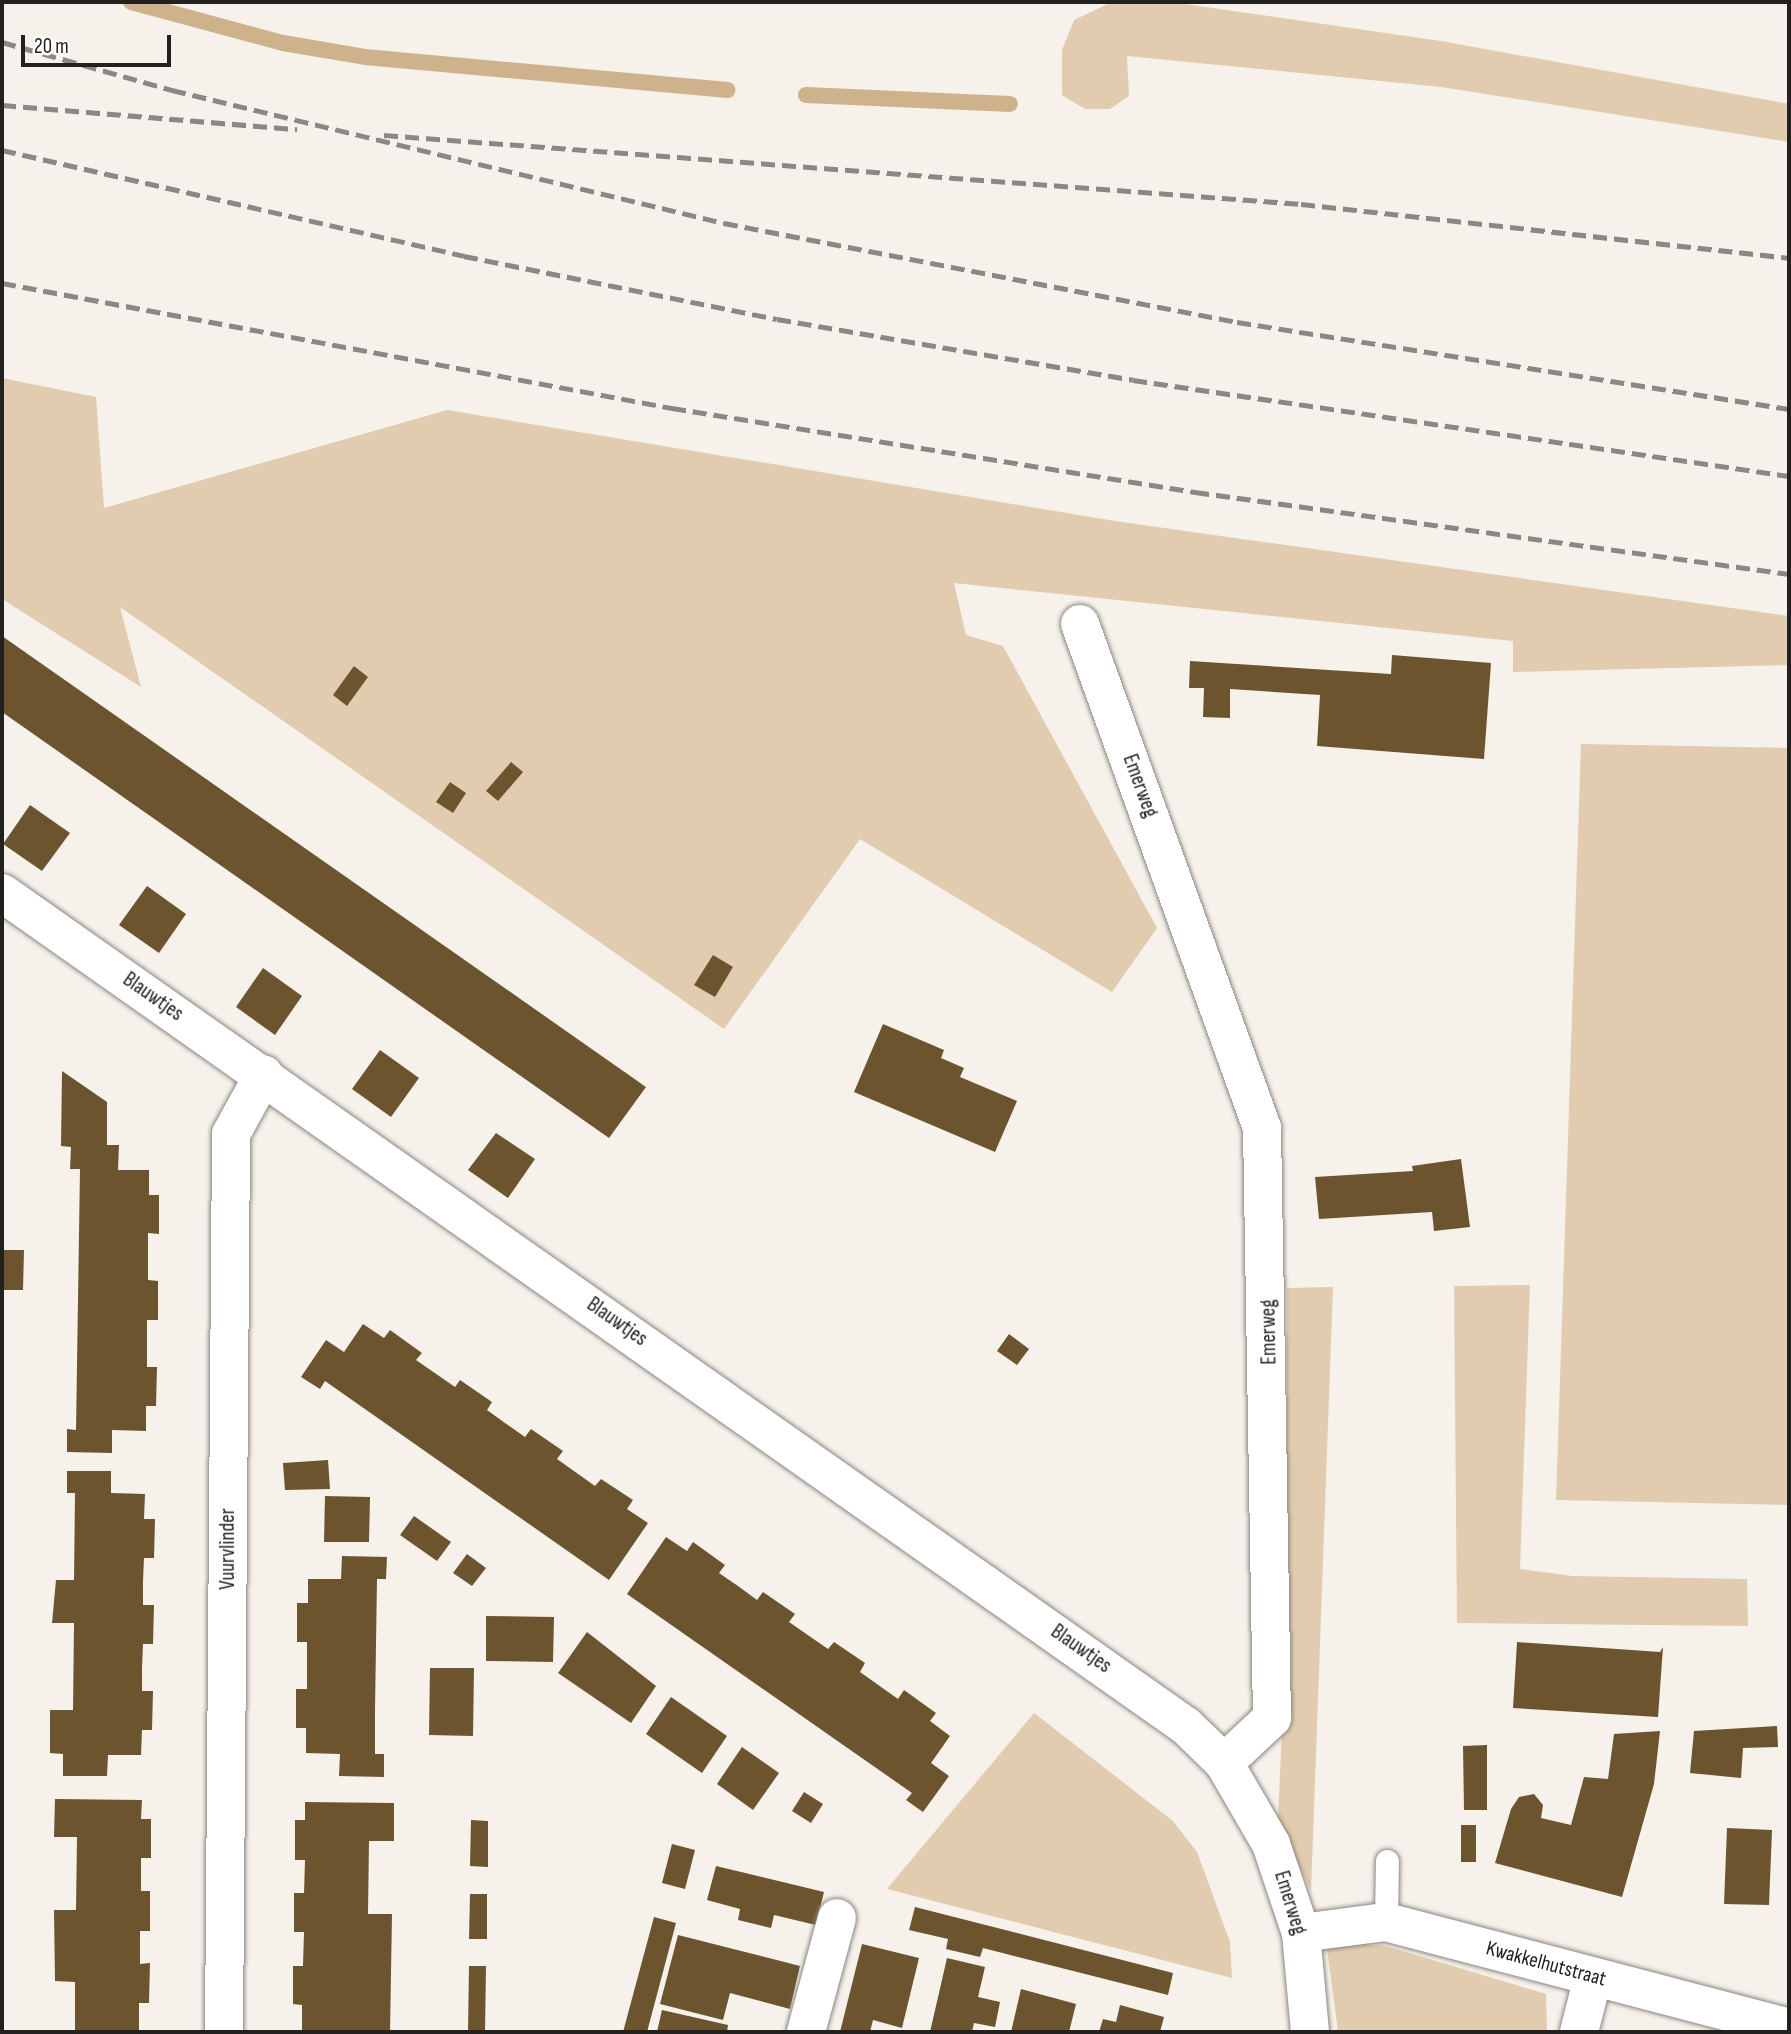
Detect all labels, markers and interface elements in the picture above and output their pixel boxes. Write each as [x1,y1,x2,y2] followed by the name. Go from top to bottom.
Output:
[24,21,175,65] scale bar
[34,34,69,59] text: 20 m
[1117,751,1163,821] street label: Emerweg
[118,967,188,1027] street label: Blauwtjes
[582,1292,652,1352] street label: Blauwtjes
[1256,1299,1282,1365] street label: Emerweg
[215,1508,241,1590] street label: Vuurvlinder
[1046,1619,1116,1679] street label: Blauwtjes
[1268,1868,1312,1938] street label: Emerweg
[1483,1936,1609,1992] street label: Kwakkelhutstraat

